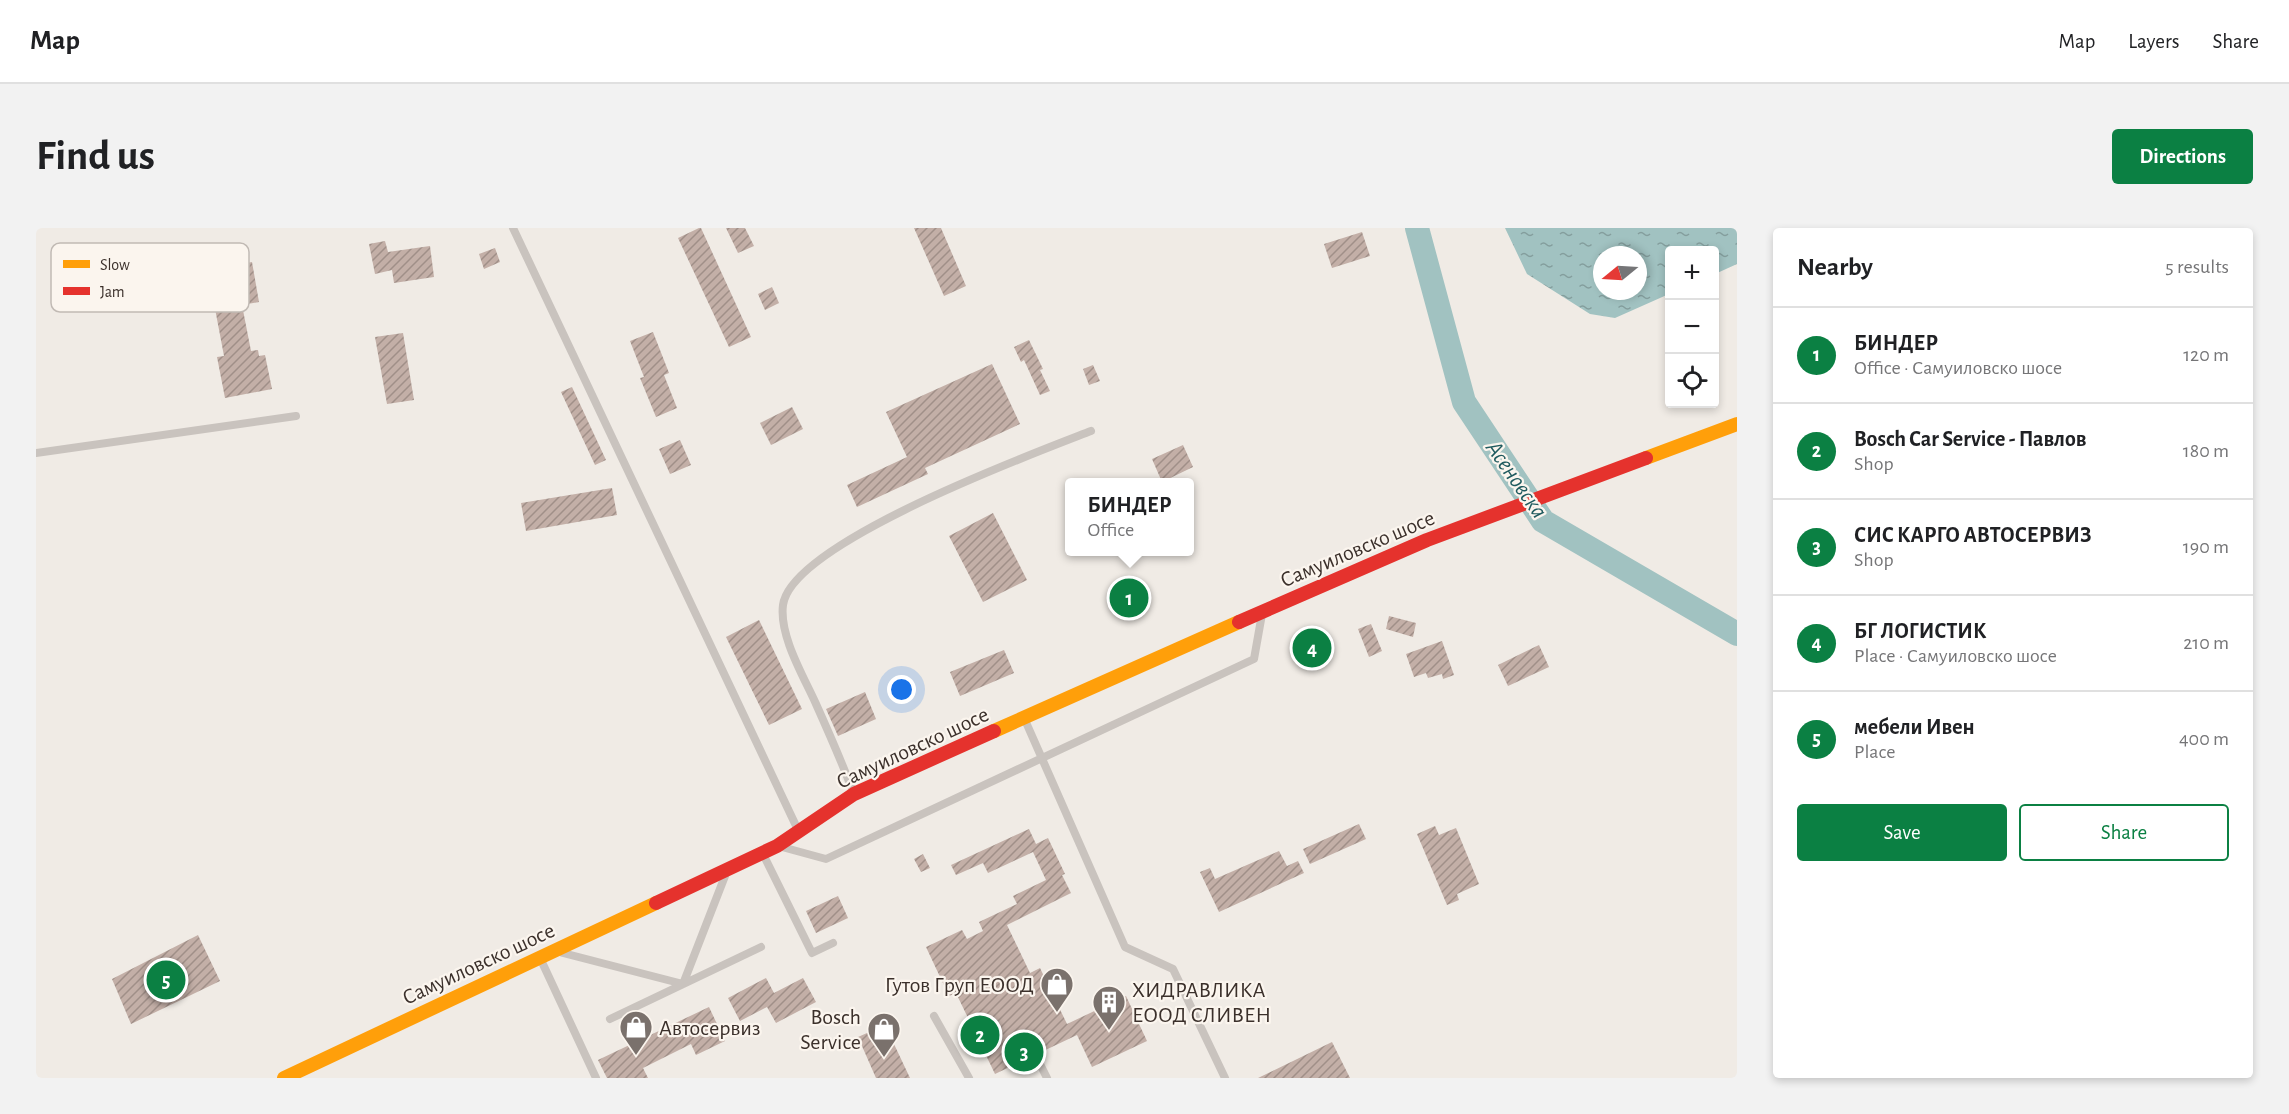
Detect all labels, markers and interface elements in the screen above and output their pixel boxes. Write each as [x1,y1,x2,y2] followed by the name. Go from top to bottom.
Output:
[30,27,80,55] text: Map
[2059,31,2095,52] text: Map
[2128,31,2179,52] text: Layers
[2212,31,2259,52] text: Share
[2112,129,2253,184] button: Directions
[36,135,155,177] text: Find us
[51,243,249,312] legend
[1593,246,1647,300] north arrow
[1665,246,1719,408] map controls
[1665,246,1719,300] button: +
[1797,254,1873,280] text: Nearby
[100,257,130,273] text: Slow
[2165,257,2229,277] text: 5 results
[100,284,125,300] text: Jam
[1665,300,1719,354] button: −
[1854,332,1938,354] text: БИНДЕР
[1813,345,1820,365] text: 1
[2183,345,2229,365] text: 120 m
[1665,354,1719,408] button: locate
[1854,358,2062,378] text: Office · Самуиловско шосе
[1854,428,2086,450] text: Bosch Car Service - Павлов
[1480,435,1551,523] water label: Асеновска
[1812,441,1821,461] text: 2
[2183,441,2229,461] text: 180 m
[1854,454,1894,474] text: Shop
[1065,478,1194,556] popup
[1088,494,1172,516] text: БИНДЕР
[1277,506,1438,591] street label: Самуиловско шосе
[1088,520,1134,540] text: Office
[1854,524,2092,546] text: СИС КАРГО АВТОСЕРВИЗ
[1812,537,1821,557] text: 3
[2183,537,2229,557] text: 190 m
[1854,550,1894,570] text: Shop
[1110,576,1148,620] pin: 1
[1854,620,1986,642] text: БГ ЛОГИСТИК
[1292,626,1332,670] pin: 4
[1811,633,1822,653] text: 4
[2183,633,2229,653] text: 210 m
[1854,646,2057,666] text: Place · Самуиловско шосе
[887,675,916,704] your location
[833,703,992,793] street label: Самуиловско шосе
[1854,716,1975,738] text: мебели Ивен
[1812,729,1821,749] text: 5
[2179,729,2229,749] text: 400 m
[1854,742,1895,762] text: Place
[1797,804,2007,861] button: Save
[2019,804,2229,861] button: Share
[399,919,558,1009] street label: Самуиловско шосе
[146,958,186,1002] pin: 5
[1039,966,1075,1013] shop icon: Гутов Груп ЕООД
[885,974,1034,996] place label: Гутов Груп ЕООД
[1132,979,1271,1026] place label: ХИДРАВЛИКА ЕООД СЛИВЕН
[1091,984,1127,1031] building icon: ХИДРАВЛИКА ЕООД СЛИВЕН
[800,1006,861,1053] place label: Bosch Service
[618,1009,654,1056] shop icon: Автосервиз
[866,1011,902,1058] shop icon: Bosch Service
[960,1012,1000,1058] pin: 2
[659,1017,761,1039] place label: Автосервиз
[1004,1030,1044,1074] pin: 3

